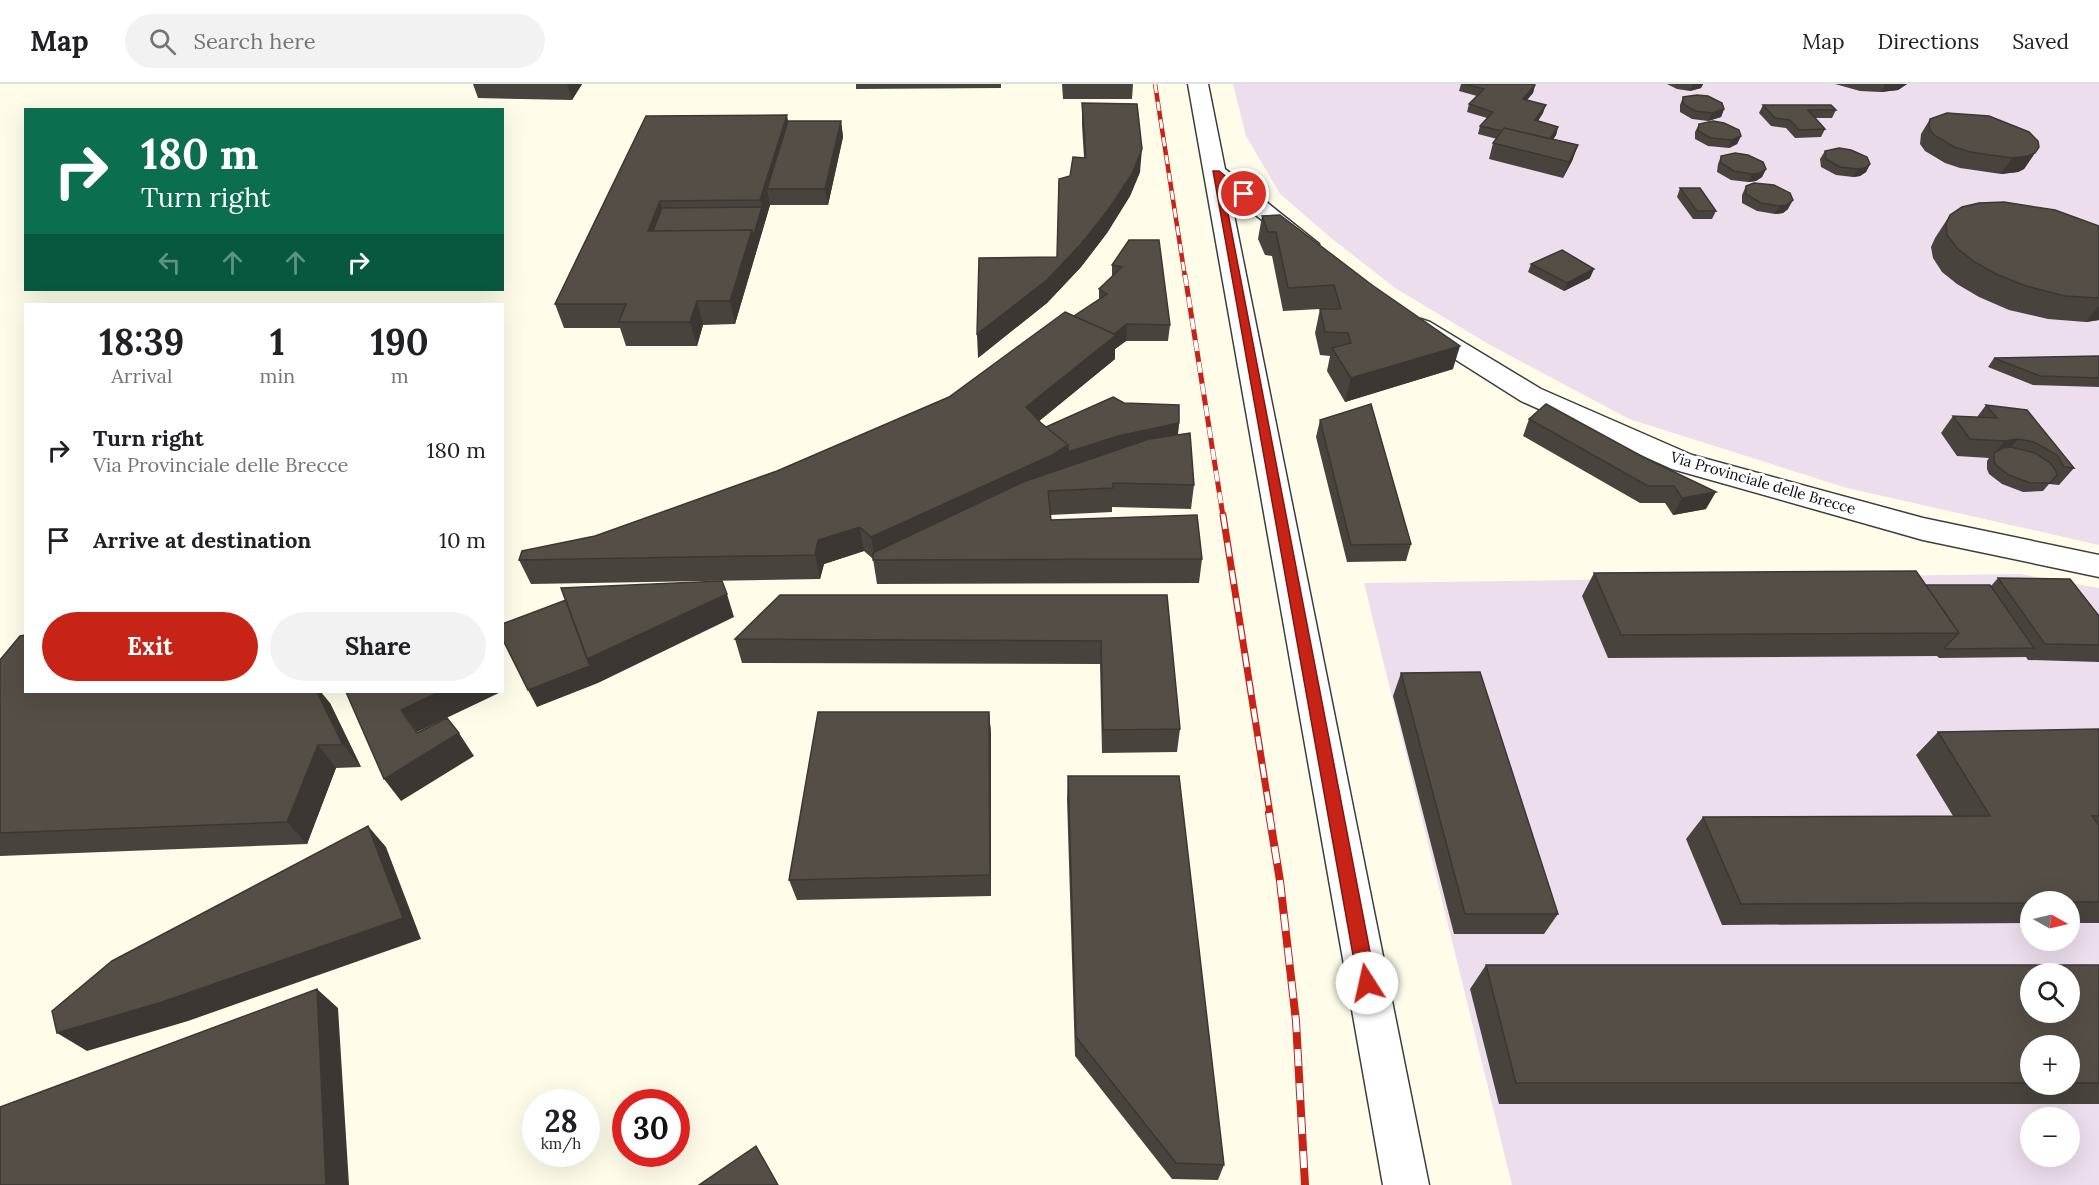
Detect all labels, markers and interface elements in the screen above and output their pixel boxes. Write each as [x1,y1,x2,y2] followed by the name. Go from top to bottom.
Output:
[125,14,545,68] search box
[30,23,89,59] text: Map
[146,25,179,58] icon: search
[194,27,316,55] text: Search here
[1802,28,1845,55] text: Map
[1878,28,1979,55] text: Directions
[2012,28,2069,55] text: Saved
[141,127,258,181] text: 180 m
[42,132,120,210] icon: right
[1218,168,1269,219] pin
[1227,177,1260,210] icon: arrive
[141,180,270,214] text: Turn right
[153,246,186,279] icon: left
[216,246,249,279] icon: ahead
[279,246,312,279] icon: ahead
[342,246,375,279] icon: right
[99,319,184,365] text: 18:39
[270,319,285,365] text: 1
[371,319,429,365] text: 190
[111,363,172,388] text: Arrival
[260,363,295,388] text: min
[391,363,409,388] text: m
[93,424,204,452] text: Turn right
[42,434,75,467] icon: right
[427,436,486,464] text: 180 m
[1667,447,1858,518] street label: Via Provinciale delle Brecce
[93,452,348,477] text: Via Provinciale delle Brecce
[42,524,75,557] icon: arrive
[93,526,311,554] text: Arrive at destination
[439,526,486,554] text: 10 m
[42,612,258,681] button: Exit
[270,612,486,681] button: Share
[2020,891,2080,951] north arrow
[2020,891,2080,1167] map controls
[1335,951,1399,1015] position arrow
[2020,963,2080,1023] button: search
[2020,1035,2080,1095] button: +
[612,1089,690,1167] speed limit sign: 30
[544,1102,578,1140] text: 28
[2020,1107,2080,1167] button: −
[541,1134,581,1153] text: km/h

